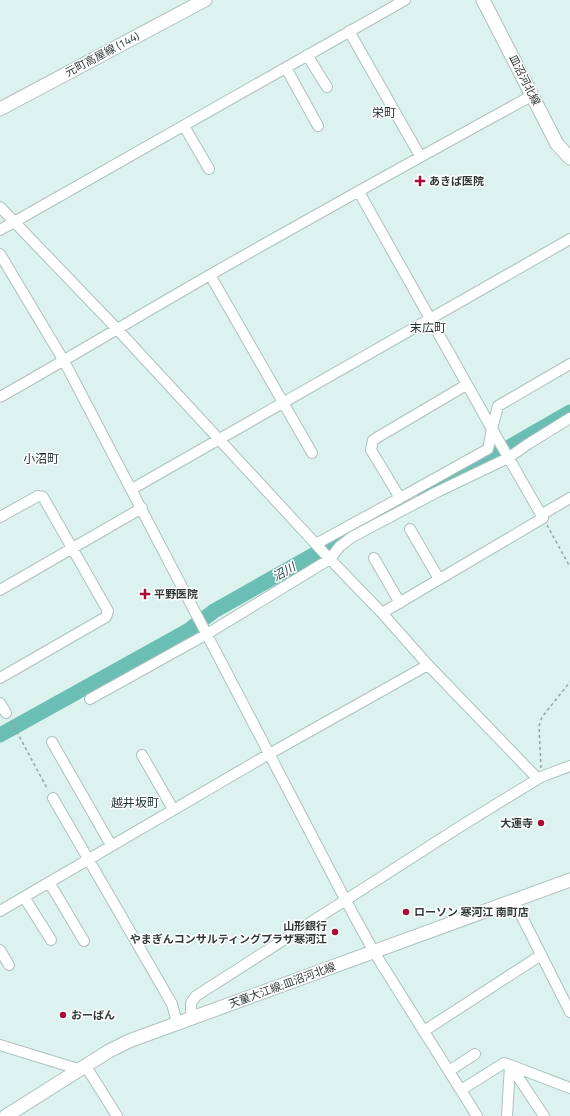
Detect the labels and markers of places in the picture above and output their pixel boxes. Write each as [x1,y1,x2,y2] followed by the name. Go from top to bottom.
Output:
[429,173,484,189] place label: あきば医院
[414,175,426,187] marker: あきば医院
[154,586,198,602] place label: 平野医院
[139,588,151,600] marker: 平野医院
[500,815,533,831] place label: 大運寺
[536,818,546,828] marker: 大運寺
[414,904,529,920] place label: ローソン 寒河江 南町店
[401,907,411,917] marker: ローソン 寒河江 南町店
[130,918,327,947] place label: 山形銀行 やまぎんコンサルティングプラザ寒河江
[330,927,340,937] marker: 山形銀行 やまぎんコンサルティングプラザ寒河江
[71,1007,115,1023] place label: おーばん
[58,1010,68,1020] marker: おーばん

